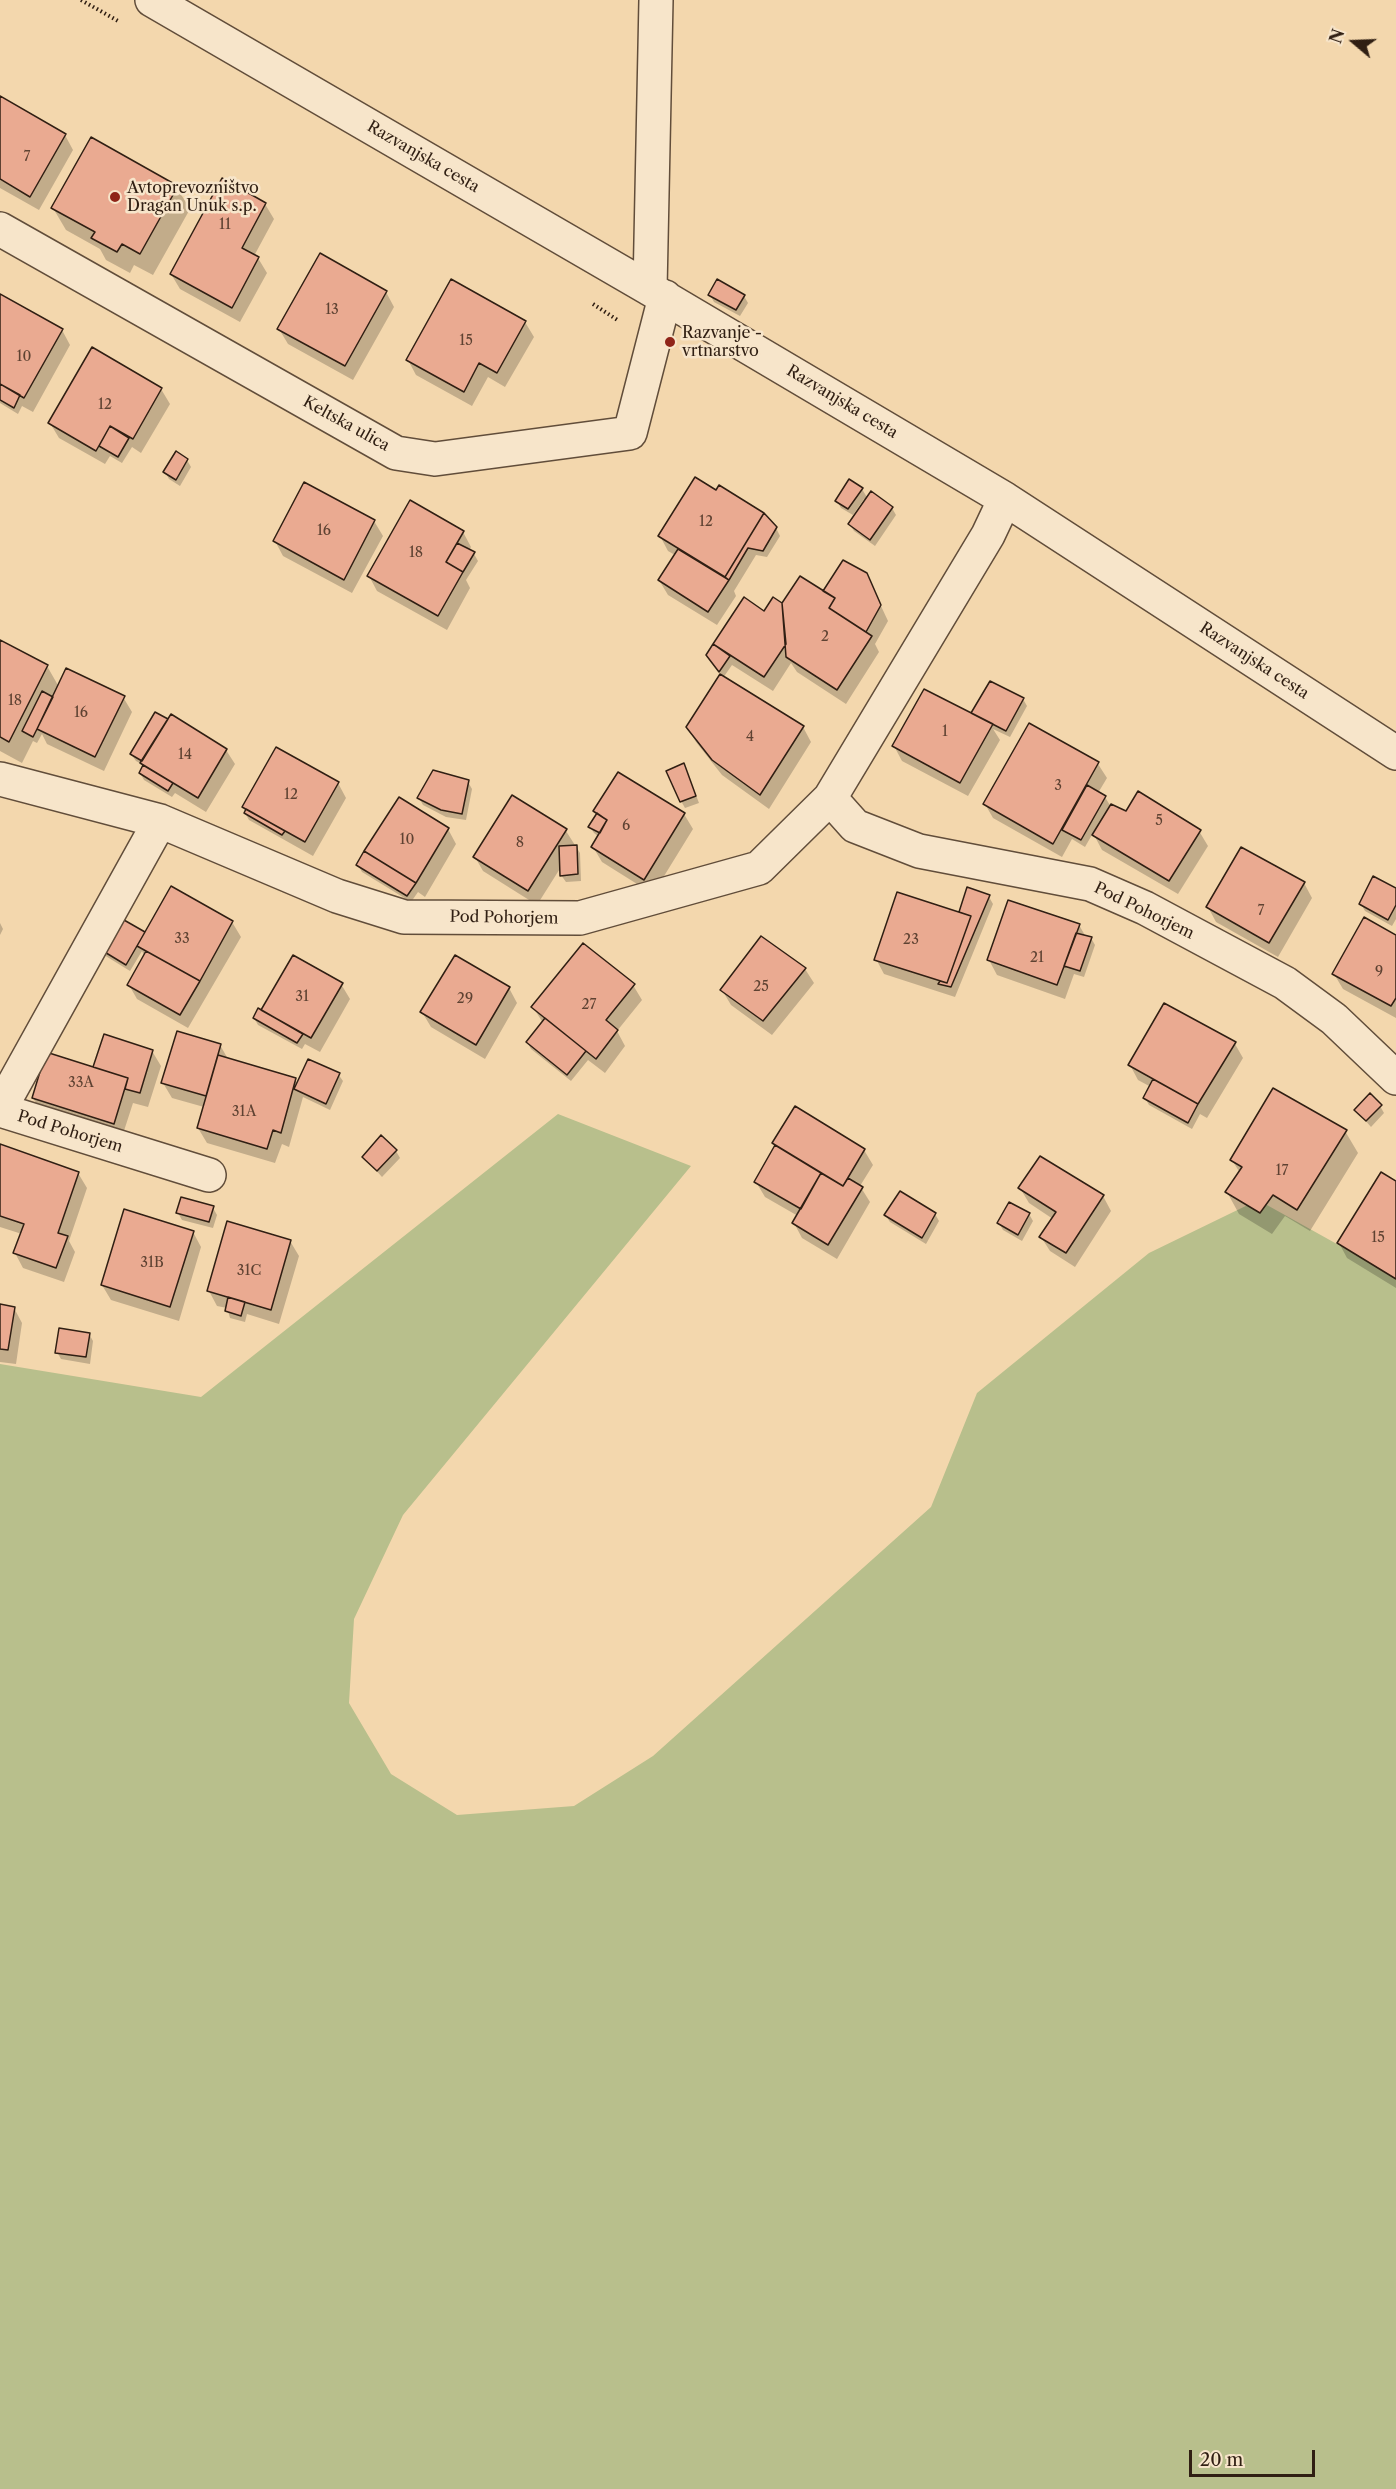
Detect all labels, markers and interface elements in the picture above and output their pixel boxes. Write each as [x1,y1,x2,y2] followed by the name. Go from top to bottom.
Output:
[1324,12,1384,72] north arrow
[1325,26,1349,46] text: N
[363,117,483,197] street label: Razvanjska cesta
[24,149,30,165] house number: 7
[127,178,259,216] place label: Avtoprevozništvo Dragan Unuk s.p.
[108,190,122,204] marker: Avtoprevozništvo Dragan Unuk s.p.
[219,217,231,233] house number: 11
[325,302,339,318] house number: 13
[682,323,762,361] place label: Razvanje - vrtnarstvo
[459,333,473,349] house number: 15
[663,335,677,349] marker: Razvanje - vrtnarstvo
[17,349,31,365] house number: 10
[783,361,901,443] street label: Razvanjska cesta
[299,392,393,456] street label: Keltska ulica
[98,397,112,413] house number: 12
[699,514,713,530] house number: 12
[317,523,331,539] house number: 16
[409,545,423,561] house number: 18
[1196,618,1312,704] street label: Razvanjska cesta
[821,629,829,645] house number: 2
[8,693,22,709] house number: 18
[74,705,88,721] house number: 16
[942,724,948,740] house number: 1
[746,729,754,745] house number: 4
[178,747,192,763] house number: 14
[1054,778,1062,794] house number: 3
[284,787,298,803] house number: 12
[1155,813,1163,829] house number: 5
[622,818,630,834] house number: 6
[400,832,414,848] house number: 10
[516,835,524,851] house number: 8
[1091,878,1197,944] street label: Pod Pohorjem
[1258,903,1264,919] house number: 7
[449,907,559,929] street label: Pod Pohorjem
[174,931,190,947] house number: 33
[903,932,919,948] house number: 23
[1030,950,1044,966] house number: 21
[1375,964,1383,980] house number: 9
[753,979,769,995] house number: 25
[295,989,309,1005] house number: 31
[457,991,473,1007] house number: 29
[582,997,596,1013] house number: 27
[68,1075,94,1091] house number: 33A
[232,1104,256,1120] house number: 31A
[15,1107,125,1157] street label: Pod Pohorjem
[1276,1163,1288,1179] house number: 17
[1371,1230,1385,1246] house number: 15
[140,1255,164,1271] house number: 31B
[237,1263,261,1279] house number: 31C
[1192,2438,1318,2476] scale bar
[1200,2449,1243,2471] text: 20 m

